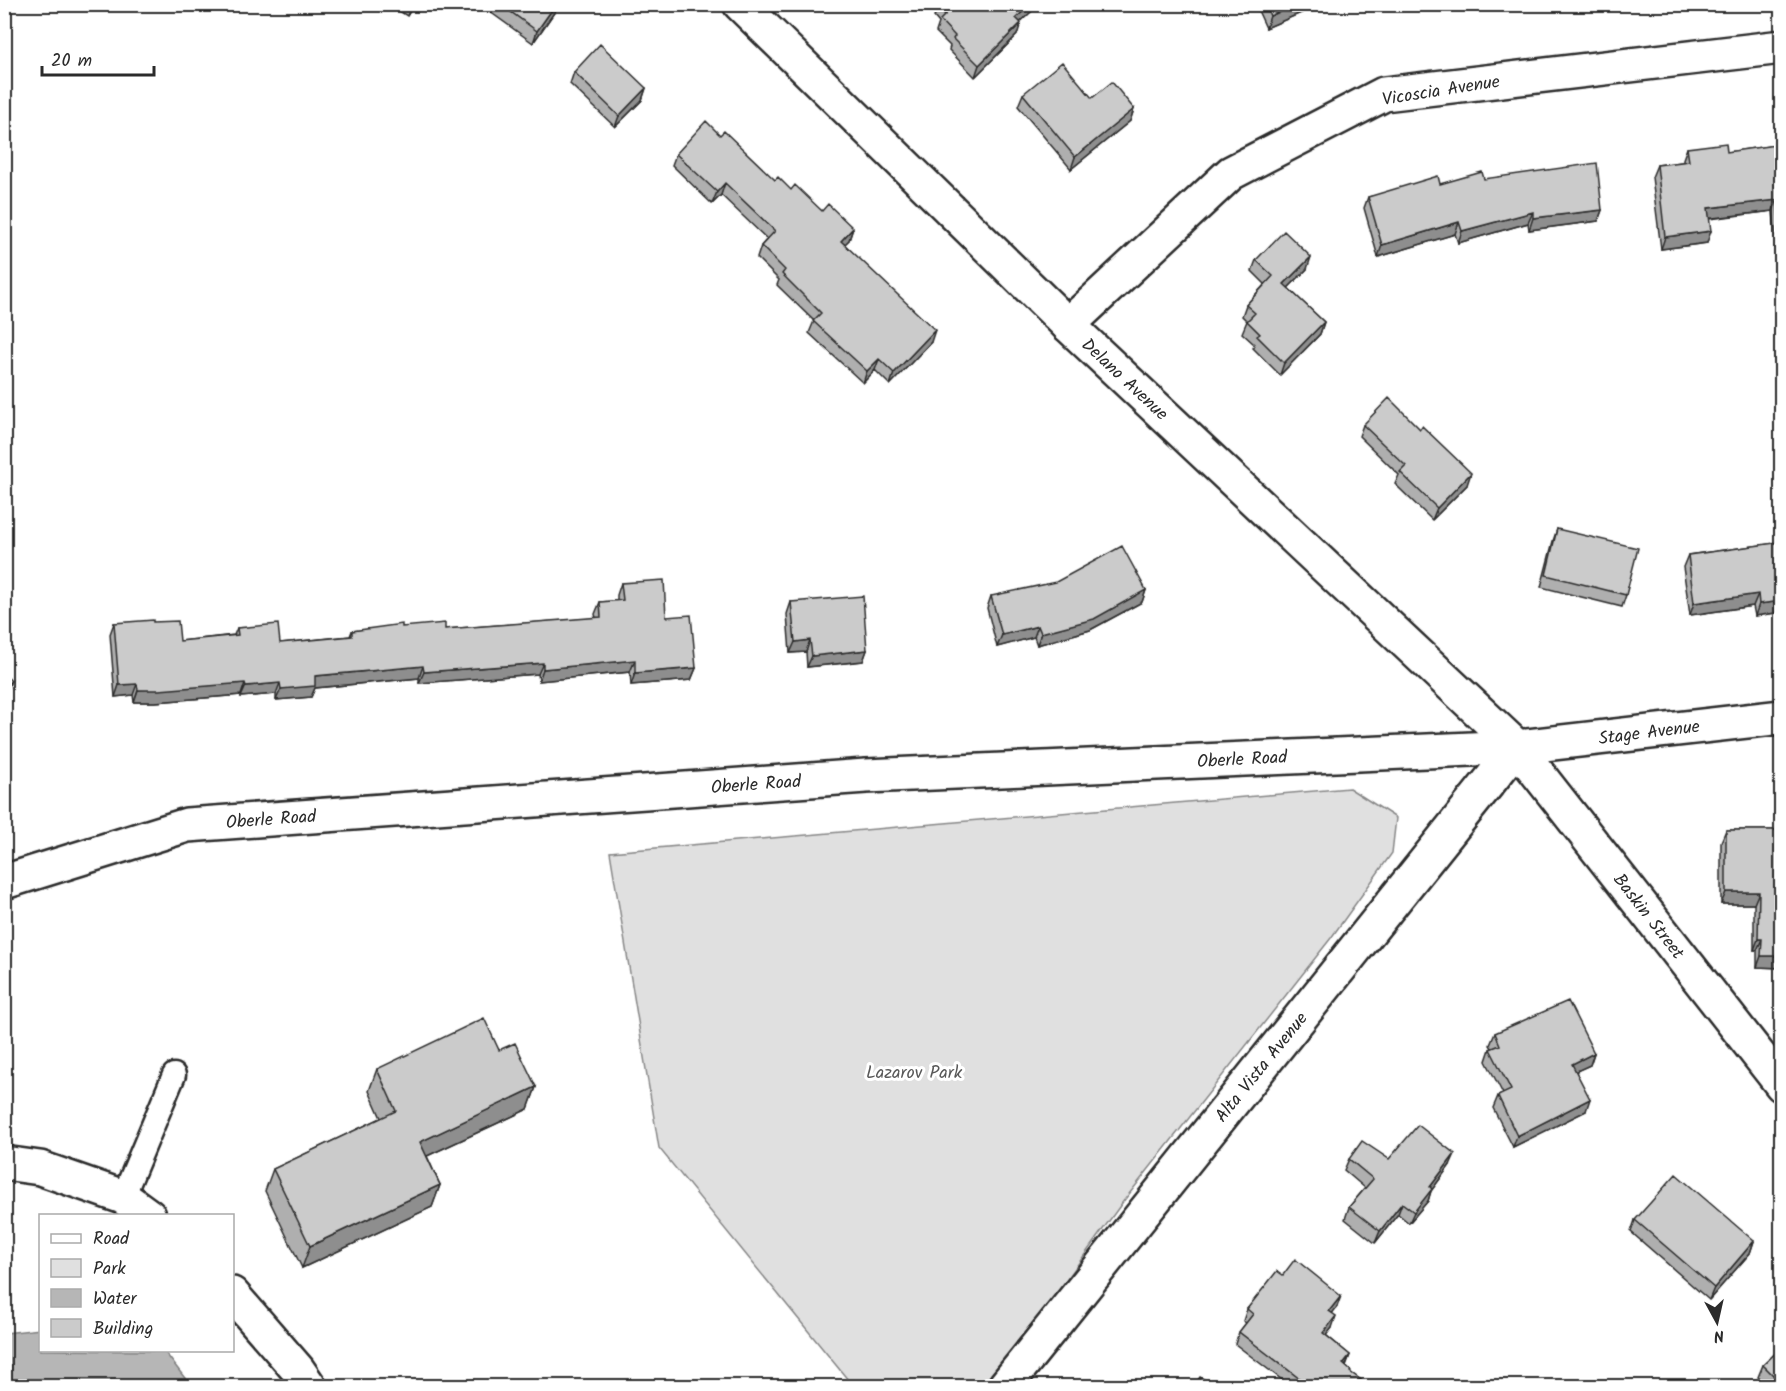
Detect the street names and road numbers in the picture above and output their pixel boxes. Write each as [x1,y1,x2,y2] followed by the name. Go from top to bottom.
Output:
[1380,68,1502,115] street label: Vicoscia Avenue
[1074,332,1174,428] street label: Delano Avenue
[1597,713,1701,754] street label: Stage Avenue
[1196,744,1289,777] street label: Oberle Road
[710,768,803,803] street label: Oberle Road
[225,803,318,838] street label: Oberle Road
[1605,868,1692,967] street label: Baskin Street
[1208,1006,1316,1130] street label: Alta Vista Avenue

